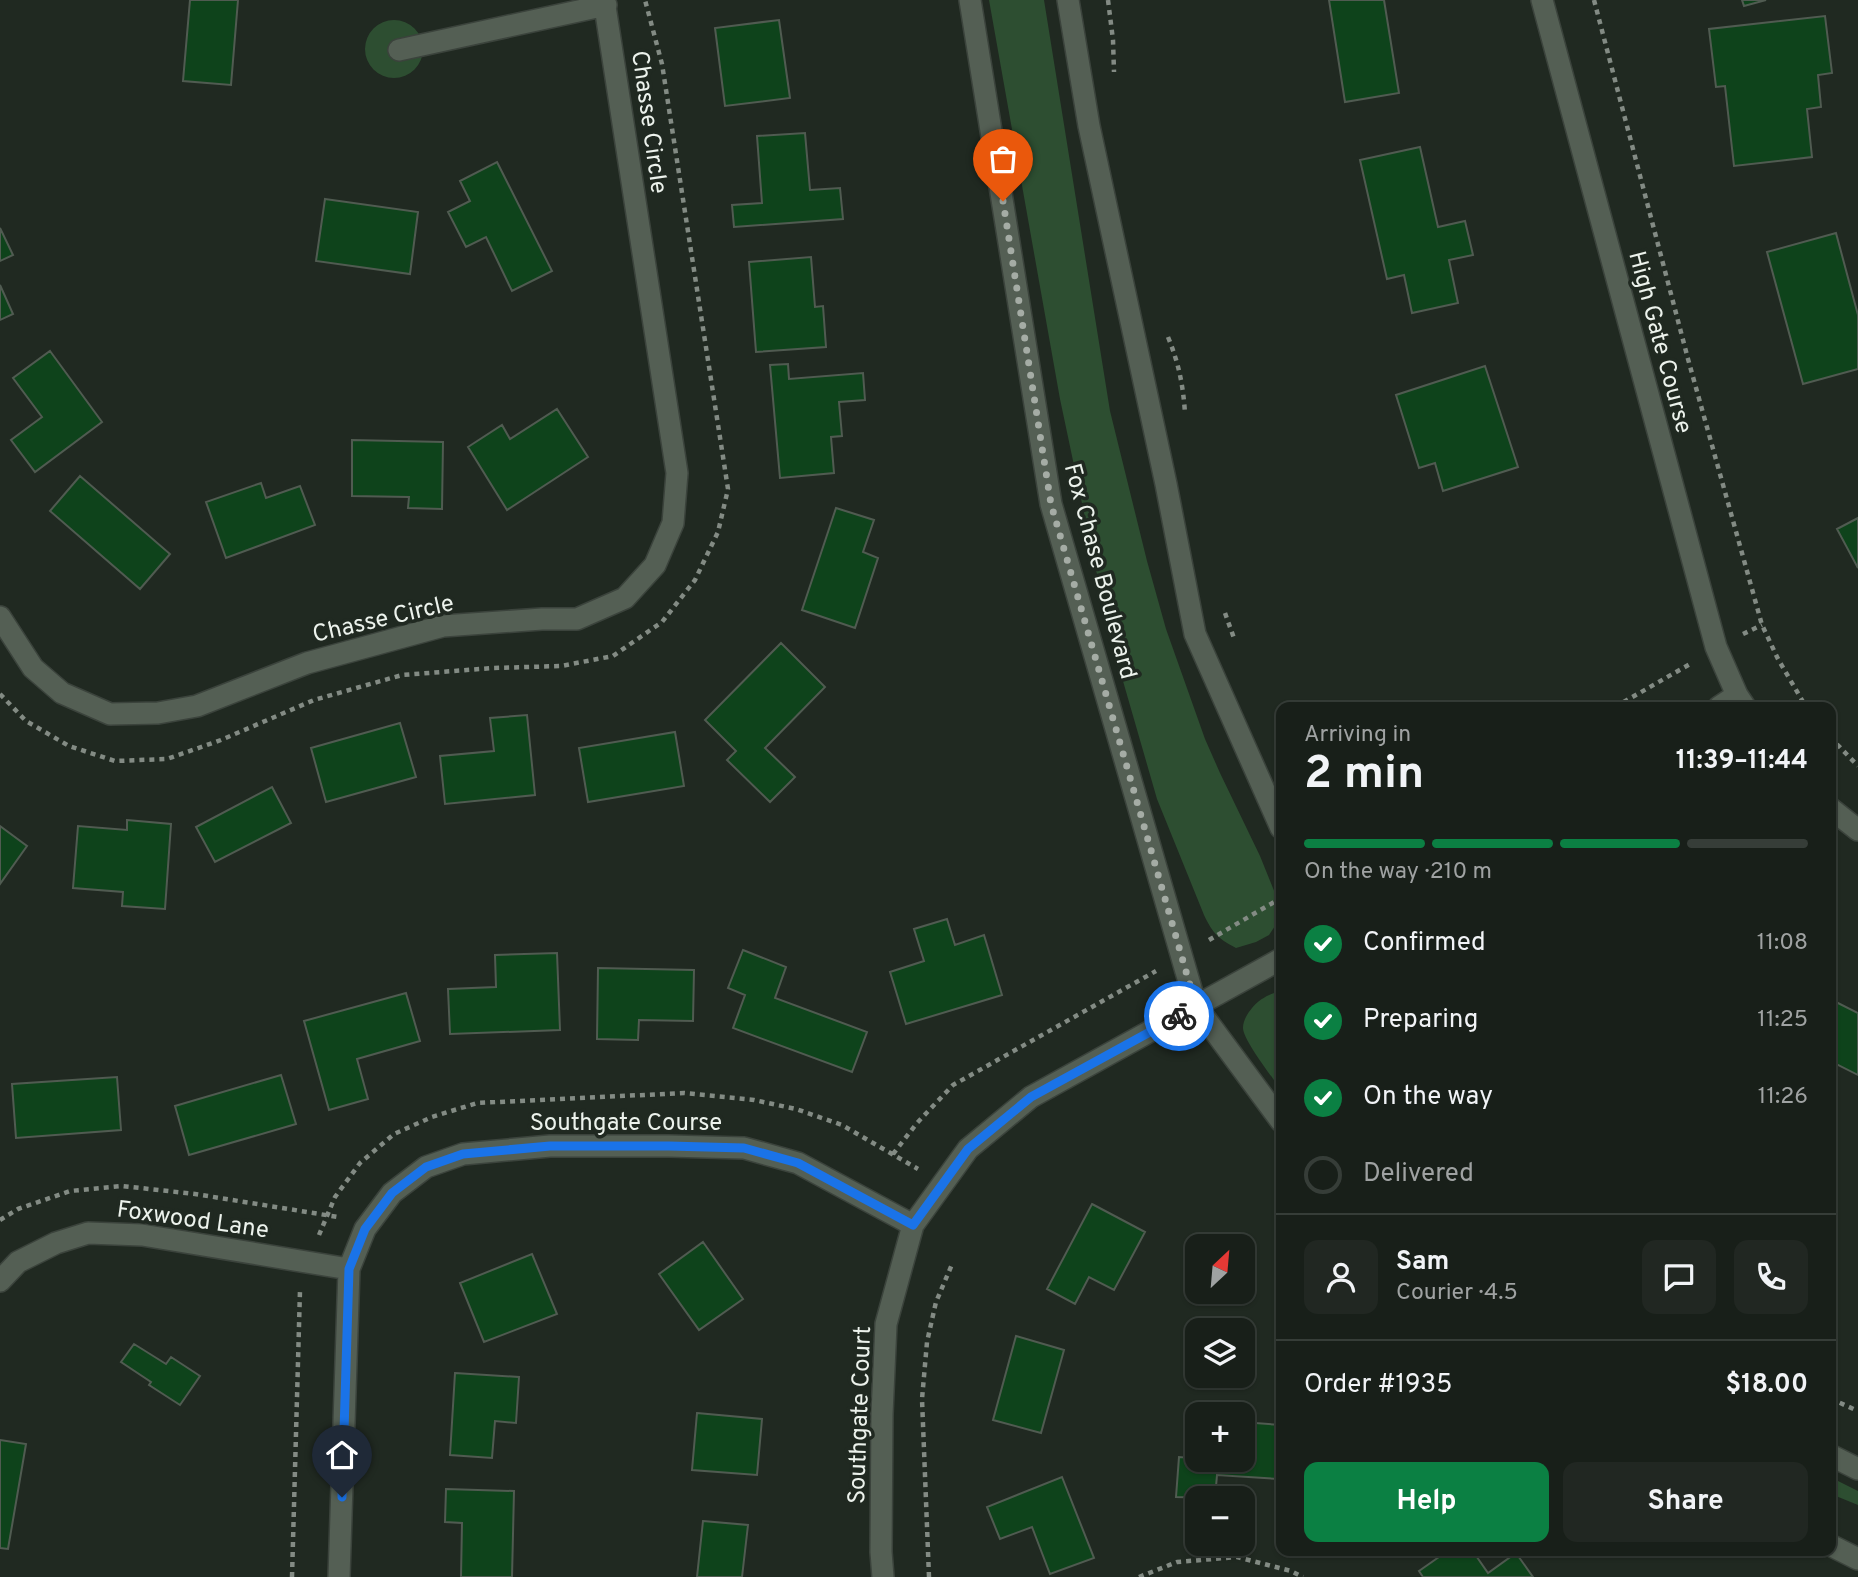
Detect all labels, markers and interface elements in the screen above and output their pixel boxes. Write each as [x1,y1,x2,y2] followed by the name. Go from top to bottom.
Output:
[623,49,673,196] street label: Chasse Circle
[973,129,1033,201] pin
[984,140,1022,178] icon: bag
[1620,248,1698,437] street label: High Gate Course
[1056,460,1142,683] street label: Fox Chase Boulevard
[310,589,457,651] street label: Chasse Circle
[1304,721,1411,750] text: Arriving in
[1676,745,1808,778] text: 11:39–11:44
[1304,746,1424,805] text: 2 min
[1304,858,1492,887] text: On the way · 210 m
[1304,925,1342,963] icon: check
[1363,927,1486,960] text: Confirmed
[1757,929,1808,958] text: 11:08
[1144,981,1214,1051] courier
[1160,997,1198,1035] icon: bike
[1304,1002,1342,1040] icon: check
[1363,1004,1478,1037] text: Preparing
[1757,1006,1808,1035] text: 11:25
[1304,1079,1342,1117] icon: check
[1363,1081,1493,1114] text: On the way
[1758,1083,1808,1112] text: 11:26
[530,1109,722,1139] street label: Southgate Course
[1363,1158,1474,1191] text: Delivered
[115,1195,271,1246] street label: Foxwood Lane
[1185,1234,1255,1304] north arrow
[1185,1234,1255,1556] map controls
[1304,1240,1378,1314] button: person
[1642,1240,1716,1314] button: chat
[1734,1240,1808,1314] button: phone
[1396,1246,1449,1279] text: Sam
[1396,1279,1518,1308] text: Courier · 4.5
[1185,1318,1255,1388] button: layers
[843,1326,879,1505] street label: Southgate Court
[1304,1369,1452,1402] text: Order #1935
[1726,1369,1808,1402] text: $18.00
[1185,1402,1255,1472] button: +
[312,1425,372,1497] pin
[323,1436,361,1474] icon: home
[1304,1462,1549,1542] button: Help
[1563,1462,1808,1542] button: Share
[1185,1486,1255,1556] button: −

